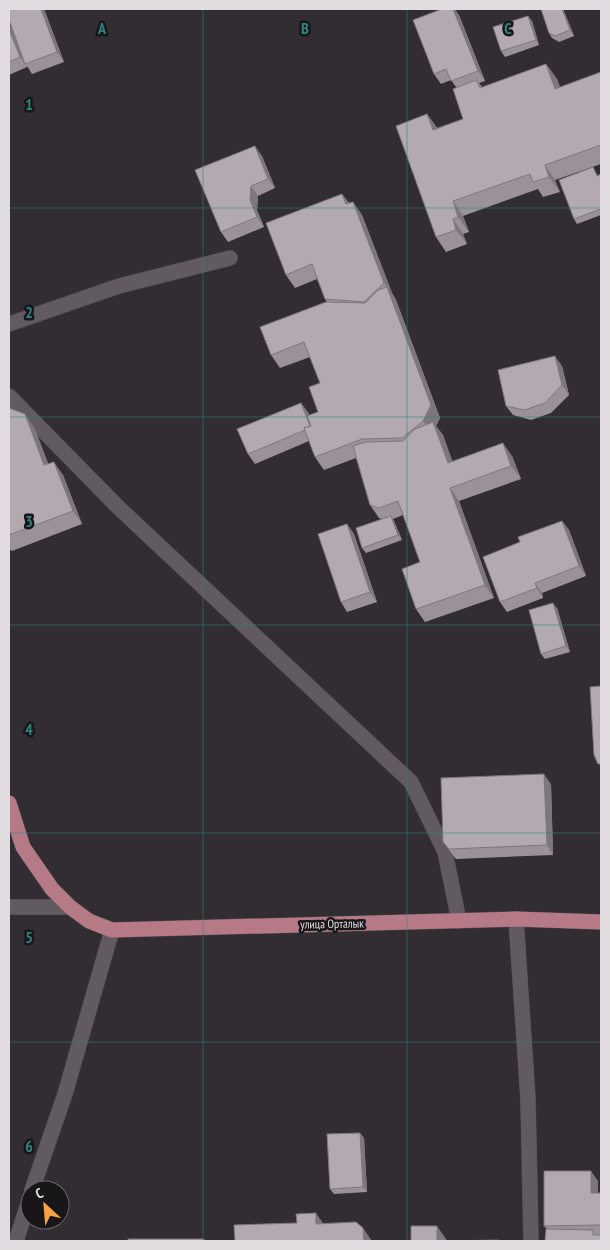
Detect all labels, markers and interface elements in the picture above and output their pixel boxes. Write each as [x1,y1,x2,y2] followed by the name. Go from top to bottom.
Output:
[97,18,107,38] text: A
[301,18,309,38] text: B
[504,18,512,38] text: C
[25,94,33,114] text: 1
[25,302,33,322] text: 2
[25,511,33,531] text: 3
[25,719,33,739] text: 4
[300,915,364,932] street label: улица Орталык
[25,927,33,947] text: 5
[25,1136,33,1156] text: 6
[20,1180,70,1230] north arrow
[32,1184,47,1203] text: С

